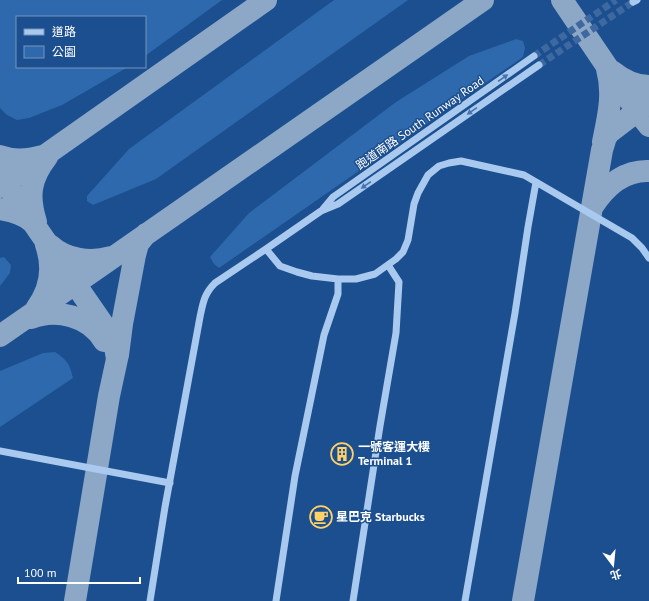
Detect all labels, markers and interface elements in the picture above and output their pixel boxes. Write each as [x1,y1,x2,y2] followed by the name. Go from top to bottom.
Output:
[16,16,146,68] legend
[52,24,76,39] text: 道路
[52,44,76,59] text: 公園
[353,73,487,173] street label: 跑道南路 South Runway Road
[498,74,508,82] one-way arrow
[467,107,478,115] one-way arrow
[360,181,371,189] one-way arrow
[358,439,430,468] place label: 一號客運大樓 Terminal 1
[329,441,355,467] building icon: 一號客運大樓 Terminal 1
[308,504,334,530] cafe icon: 星巴克 Starbucks
[336,509,425,524] place label: 星巴克 Starbucks
[593,545,633,585] north arrow
[18,559,140,585] scale bar
[24,565,57,580] text: 100 m
[609,566,623,583] text: 北

